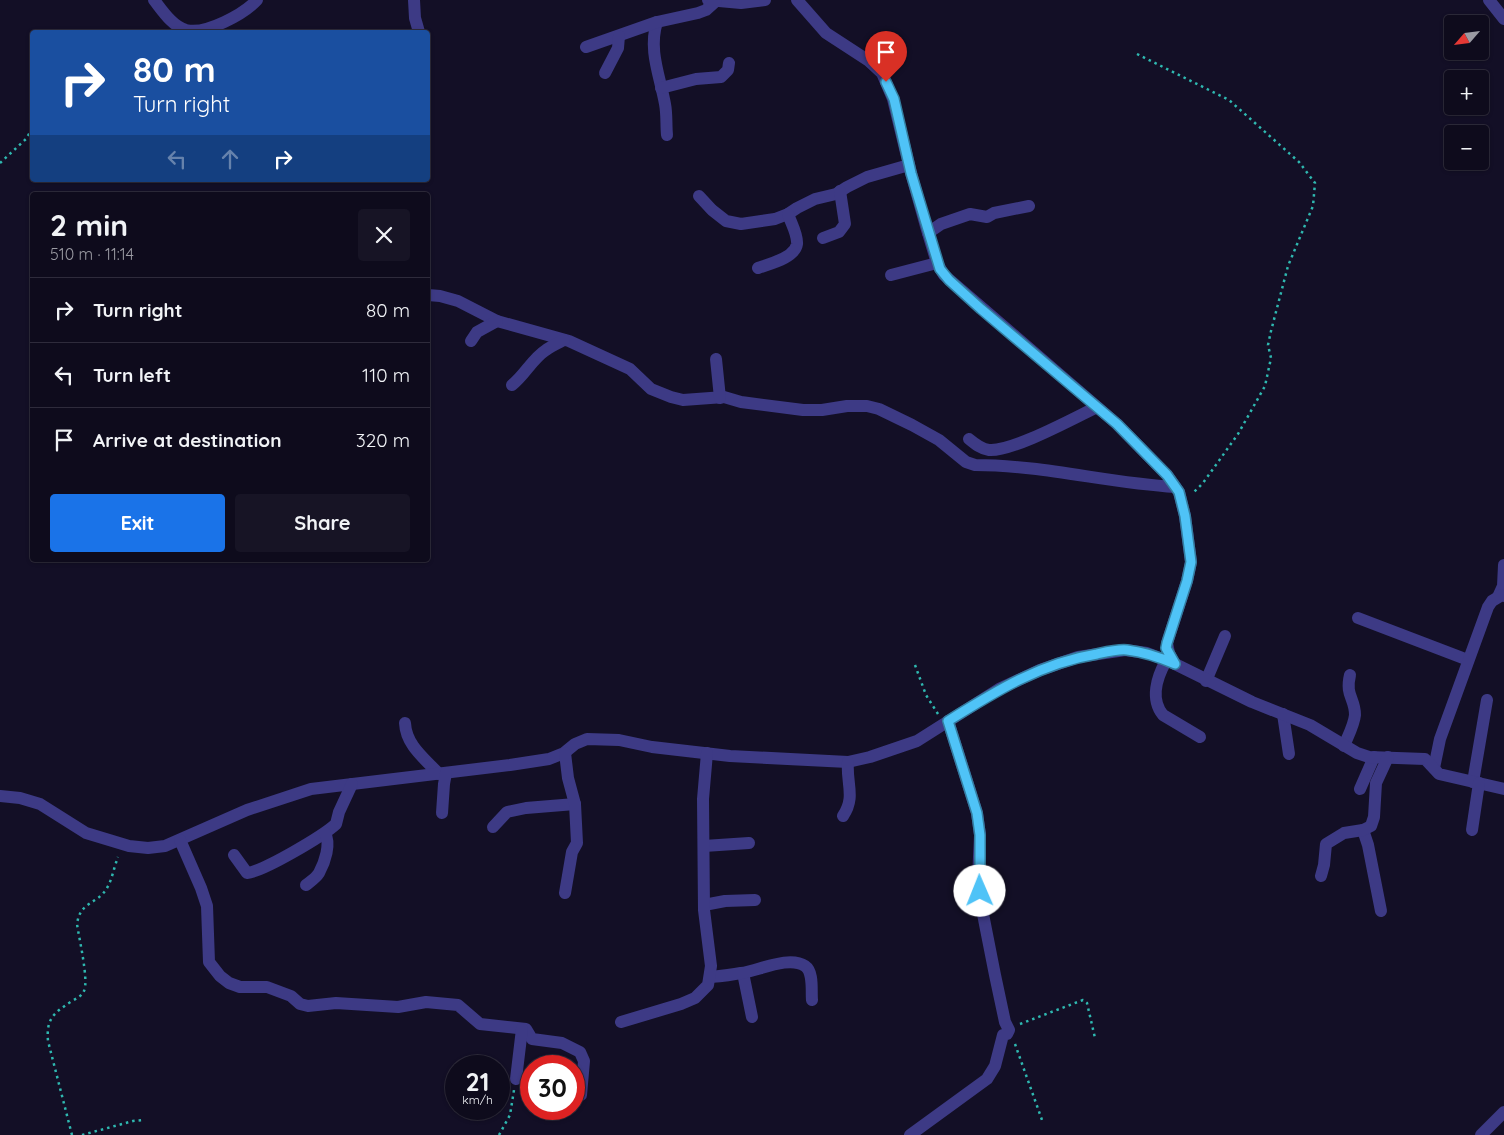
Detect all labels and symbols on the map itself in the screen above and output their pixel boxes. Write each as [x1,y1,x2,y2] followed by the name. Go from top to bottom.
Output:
[1444,15,1489,60] north arrow
[865,31,907,82] pin
[953,864,1005,916] position arrow
[520,1055,585,1120] speed limit sign: 30

